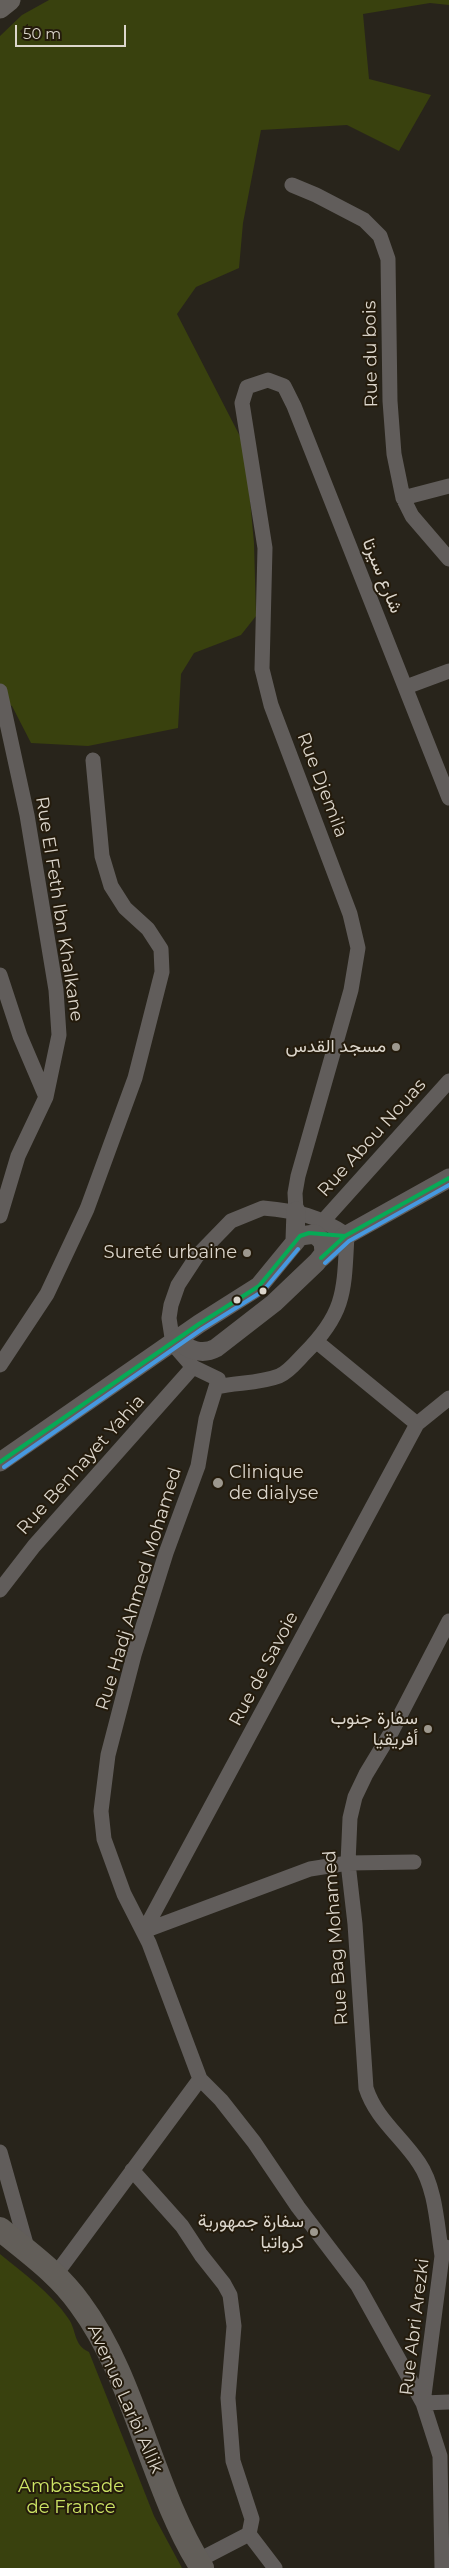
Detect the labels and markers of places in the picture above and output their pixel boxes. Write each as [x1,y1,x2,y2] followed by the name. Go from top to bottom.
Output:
[285,1036,386,1058] place label: مسجد القدس
[390,1041,402,1053] marker: مسجد القدس
[104,1242,237,1264] place label: Sureté urbaine
[241,1247,253,1259] marker: Sureté urbaine
[258,1286,268,1296] unlabelled marker
[232,1295,242,1305] unlabelled marker
[229,1462,319,1505] place label: Clinique de dialyse
[211,1476,225,1490] marker: Clinique de dialyse
[330,1708,418,1750] place label: سفارة جنوب أفريقيا
[422,1723,434,1735] marker: سفارة جنوب أفريقيا
[198,2211,304,2254] place label: سفارة جمهورية كرواتيا
[308,2226,320,2238] marker: سفارة جمهورية كرواتيا

